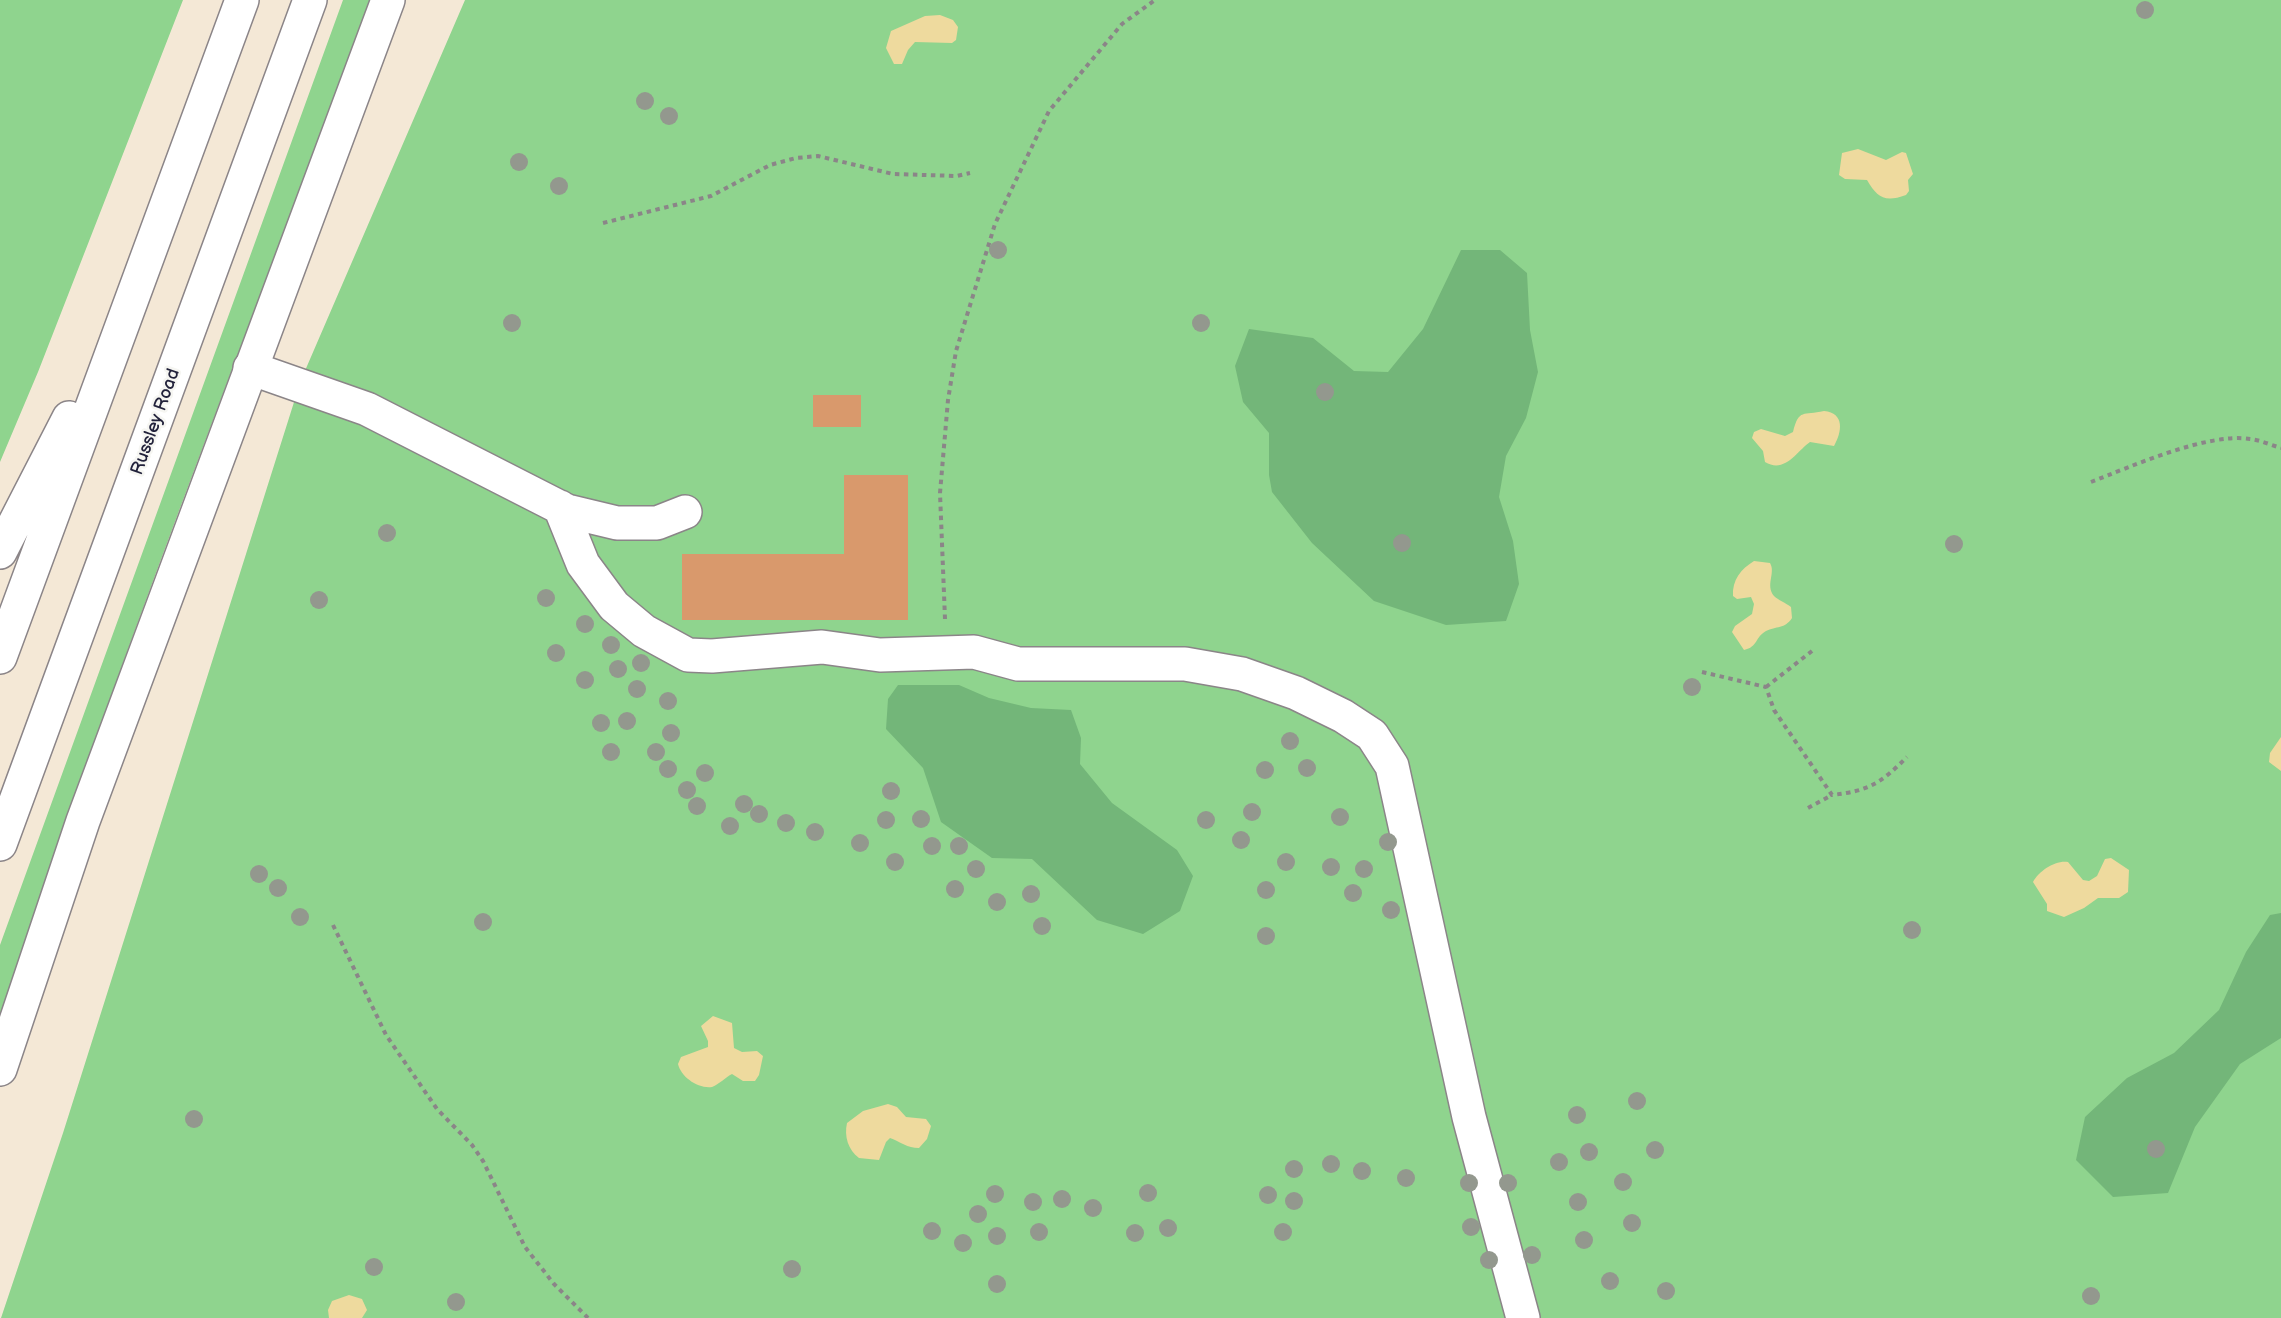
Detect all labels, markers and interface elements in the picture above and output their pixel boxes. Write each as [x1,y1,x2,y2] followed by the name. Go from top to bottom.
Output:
[127,366,185,478] street label: Russley Road

